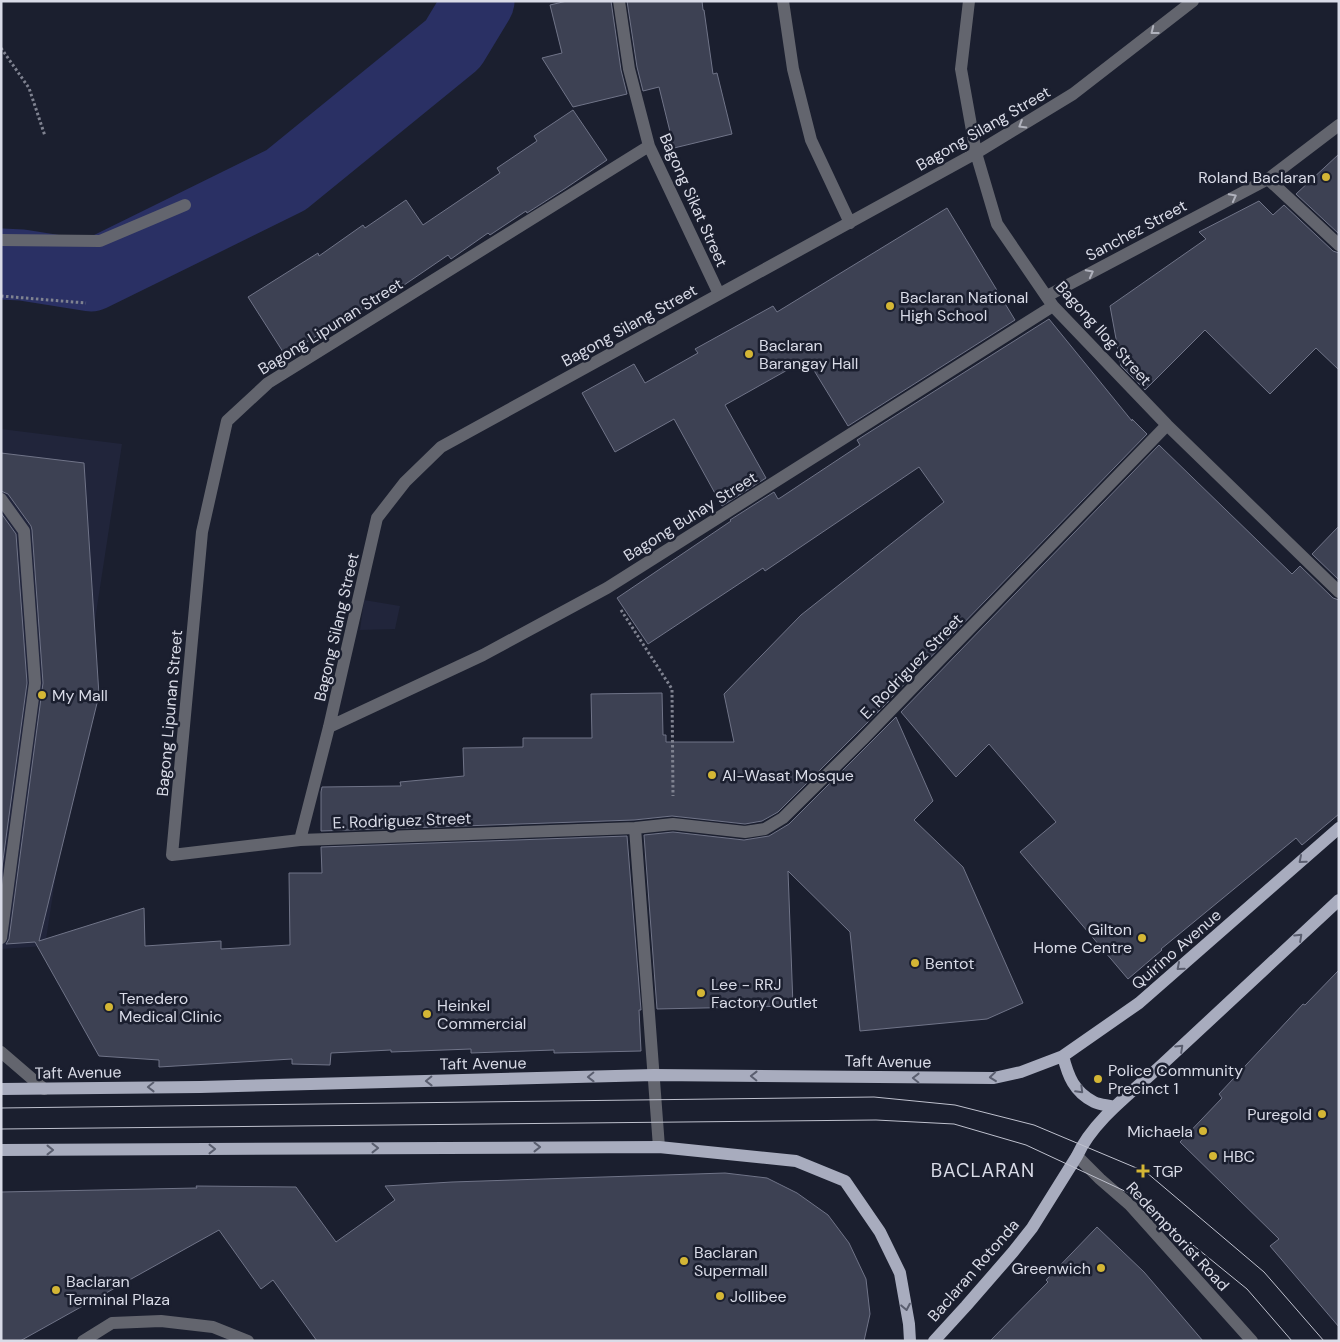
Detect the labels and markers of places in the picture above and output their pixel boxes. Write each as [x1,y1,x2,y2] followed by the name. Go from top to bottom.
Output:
[1198,167,1316,188] place label: Roland Baclaran
[1320,171,1332,183] marker: Roland Baclaran
[900,287,1028,326] place label: Baclaran National High School
[884,300,896,312] marker: Baclaran National High School
[759,335,858,374] place label: Baclaran Barangay Hall
[743,348,755,360] marker: Baclaran Barangay Hall
[52,685,108,706] place label: My Mall
[36,689,48,701] marker: My Mall
[722,765,854,786] place label: Al-Wasat Mosque
[706,769,718,781] marker: Al-Wasat Mosque
[1033,919,1132,958] place label: Gilton Home Centre
[1136,932,1148,944] marker: Gilton Home Centre
[925,953,974,974] place label: Bentot
[909,957,921,969] marker: Bentot
[711,974,818,1013] place label: Lee - RRJ Factory Outlet
[695,987,707,999] marker: Lee - RRJ Factory Outlet
[119,988,222,1027] place label: Tenedero Medical Clinic
[437,995,526,1034] place label: Heinkel Commercial
[103,1001,115,1013] marker: Tenedero Medical Clinic
[421,1008,433,1020] marker: Heinkel Commercial
[1108,1060,1243,1099] place label: Police Community Precinct 1
[1092,1073,1104,1085] marker: Police Community Precinct 1
[1247,1104,1312,1125] place label: Puregold
[1316,1108,1328,1120] marker: Puregold
[1127,1121,1193,1142] place label: Michaela
[1197,1125,1209,1137] marker: Michaela
[1223,1146,1255,1167] place label: HBC
[1207,1150,1219,1162] marker: HBC
[1153,1161,1183,1182] place label: TGP
[1137,1165,1149,1177] marker: TGP
[694,1242,768,1281] place label: Baclaran Supermall
[678,1255,690,1267] marker: Baclaran Supermall
[1011,1258,1091,1279] place label: Greenwich
[1095,1262,1107,1274] marker: Greenwich
[66,1271,170,1310] place label: Baclaran Terminal Plaza
[50,1284,62,1296] marker: Baclaran Terminal Plaza
[730,1286,787,1307] place label: Jollibee
[714,1290,726,1302] marker: Jollibee

